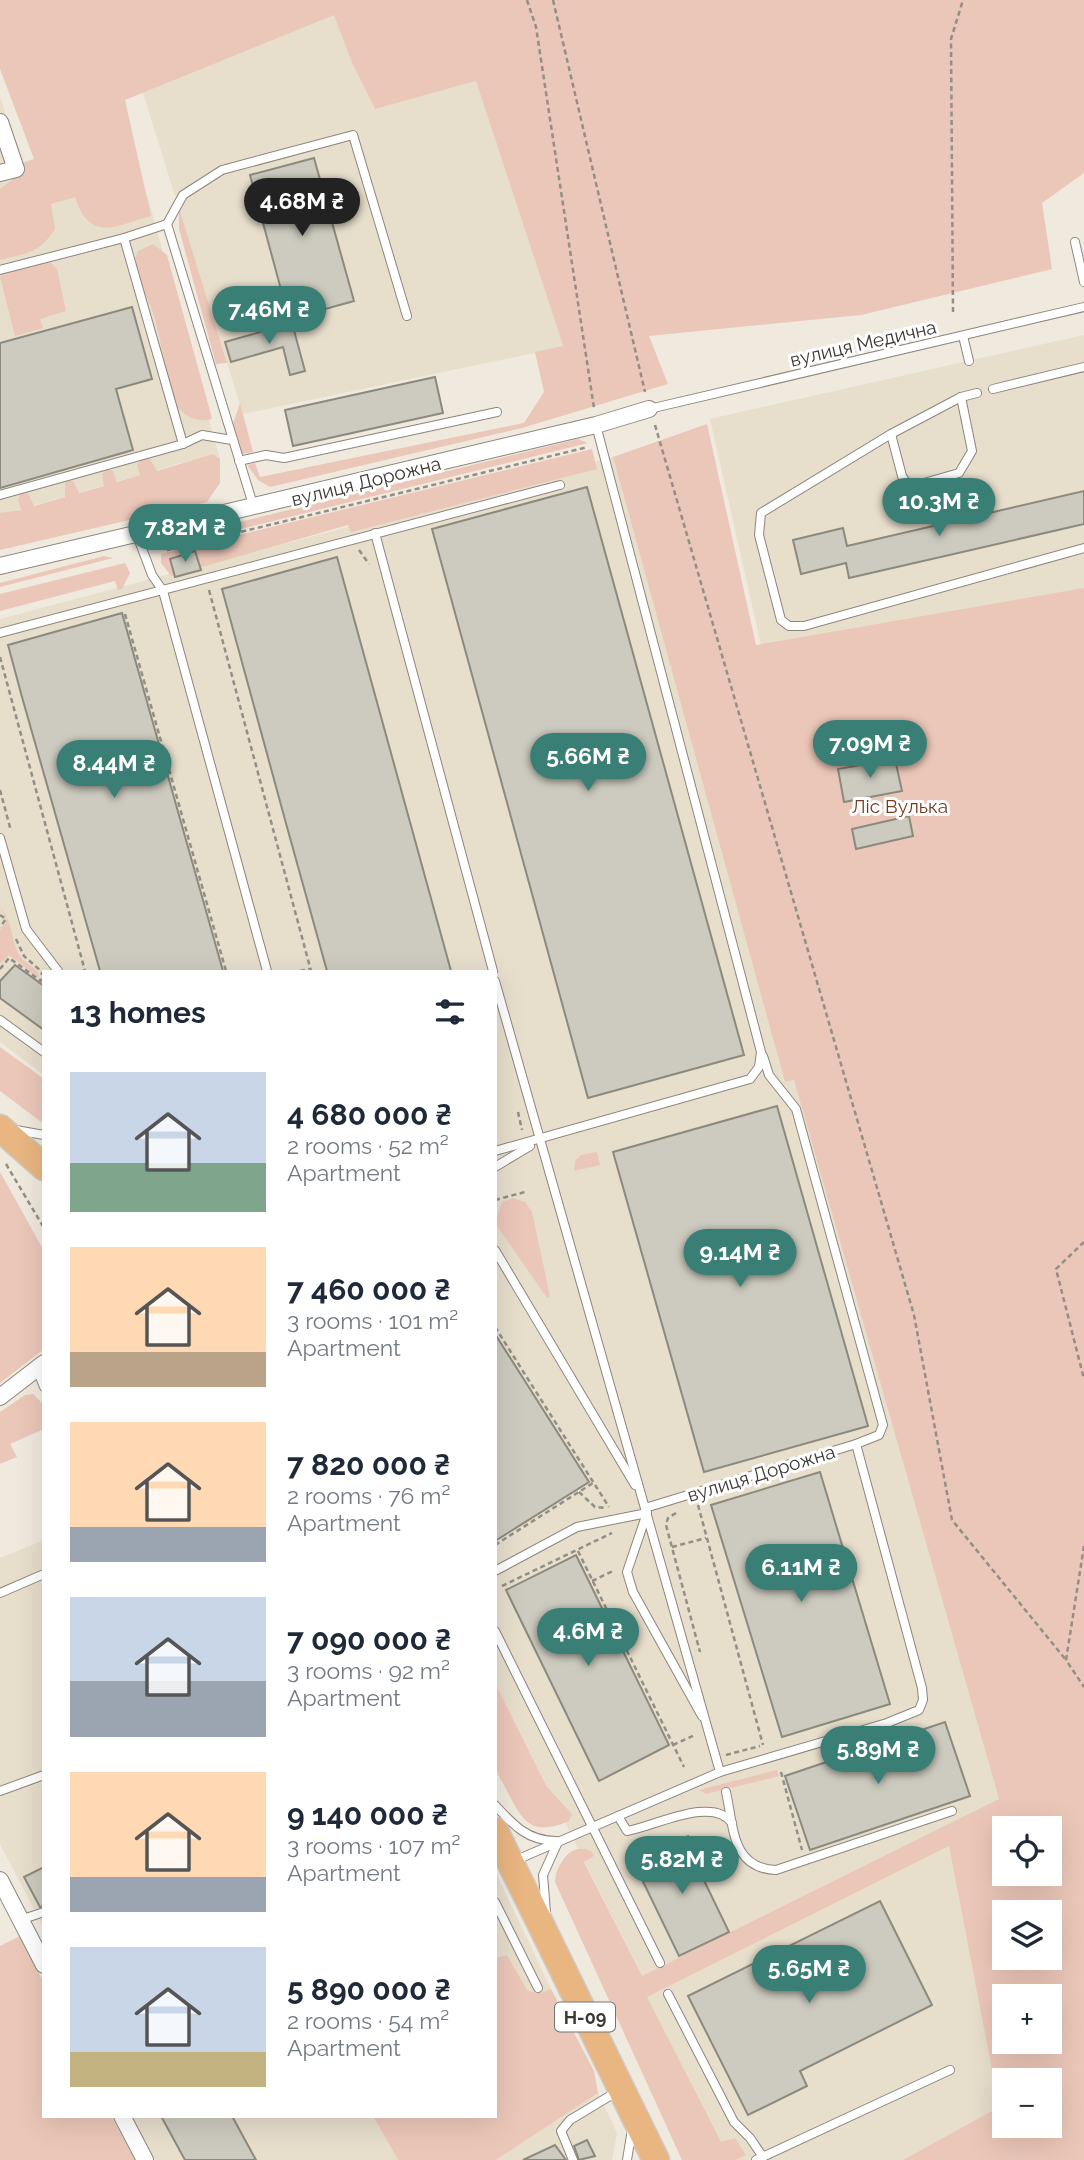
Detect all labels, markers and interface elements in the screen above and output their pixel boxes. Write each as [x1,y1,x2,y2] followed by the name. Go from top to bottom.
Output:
[237,178,367,238] pin: 4.68M ₴
[260,187,344,214] text: 4.68M ₴
[204,286,334,346] pin: 7.46M ₴
[228,295,310,322] text: 7.46M ₴
[788,315,938,371] street label: вулиця Медична
[289,452,443,510] street label: вулиця Дорожна
[874,478,1004,538] pin: 10.3M ₴
[898,487,980,514] text: 10.3M ₴
[120,504,250,564] pin: 7.82M ₴
[144,513,226,540] text: 7.82M ₴
[805,720,935,780] pin: 7.09M ₴
[829,729,911,756] text: 7.09M ₴
[523,734,653,793] pin: 5.66M ₴
[49,740,179,800] pin: 8.44M ₴
[546,742,630,769] text: 5.66M ₴
[72,749,156,776] text: 8.44M ₴
[852,795,948,817] park label: Ліс Вулька
[431,993,469,1031] icon: filters
[70,995,206,1030] text: 13 homes
[287,1097,452,1132] text: 4 680 000 ₴
[126,1100,210,1184] icon: home
[287,1132,449,1159] text: 2 rooms · 52 m²
[287,1159,401,1186] text: Apartment
[675,1230,805,1289] pin: 9.14M ₴
[700,1238,780,1265] text: 9.14M ₴
[287,1272,450,1307] text: 7 460 000 ₴
[126,1275,210,1359] icon: home
[287,1307,458,1334] text: 3 rooms · 101 m²
[287,1334,401,1361] text: Apartment
[685,1440,837,1506] street label: вулиця Дорожна
[287,1447,450,1482] text: 7 820 000 ₴
[126,1450,210,1534] icon: home
[287,1482,450,1509] text: 2 rooms · 76 m²
[287,1509,401,1536] text: Apartment
[736,1544,866,1604] pin: 6.11M ₴
[761,1553,841,1580] text: 6.11M ₴
[531,1608,645,1668] pin: 4.6M ₴
[553,1617,623,1644] text: 4.6M ₴
[287,1622,451,1657] text: 7 090 000 ₴
[126,1625,210,1709] icon: home
[287,1657,450,1684] text: 3 rooms · 92 m²
[287,1684,401,1711] text: Apartment
[813,1726,943,1786] pin: 5.89M ₴
[836,1735,920,1762] text: 5.89M ₴
[287,1797,448,1832] text: 9 140 000 ₴
[126,1800,210,1884] icon: home
[992,1816,1062,2138] map controls
[992,1816,1062,1886] button: locate
[287,1832,461,1859] text: 3 rooms · 107 m²
[617,1836,747,1896] pin: 5.82M ₴
[641,1845,723,1872] text: 5.82M ₴
[287,1859,401,1886] text: Apartment
[992,1900,1062,1970] button: layers
[744,1946,874,2005] pin: 5.65M ₴
[768,1954,850,1981] text: 5.65M ₴
[287,1972,451,2007] text: 5 890 000 ₴
[126,1975,210,2059] icon: home
[992,1984,1062,2054] button: +
[555,2003,615,2032] road number: Н-09
[287,2007,449,2034] text: 2 rooms · 54 m²
[287,2034,401,2061] text: Apartment
[992,2068,1062,2138] button: −

